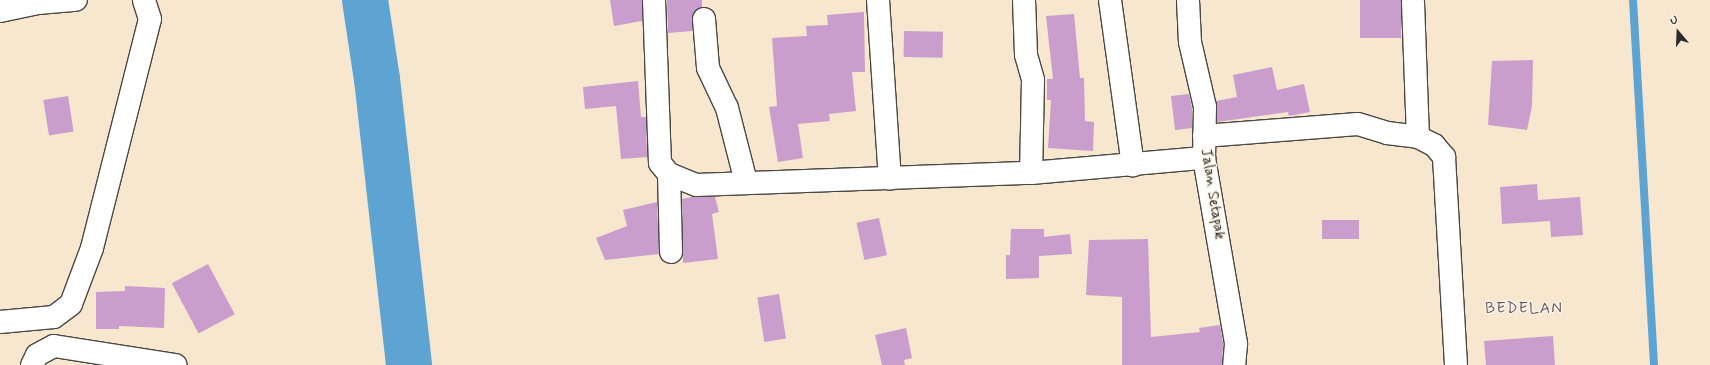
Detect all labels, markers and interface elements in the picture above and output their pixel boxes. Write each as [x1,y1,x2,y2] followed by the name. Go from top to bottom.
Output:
[1658,12,1698,52] north arrow
[1668,13,1680,28] text: U
[1196,147,1228,241] street label: Jalan Setapak
[1485,299,1563,319] district label: BEDELAN

